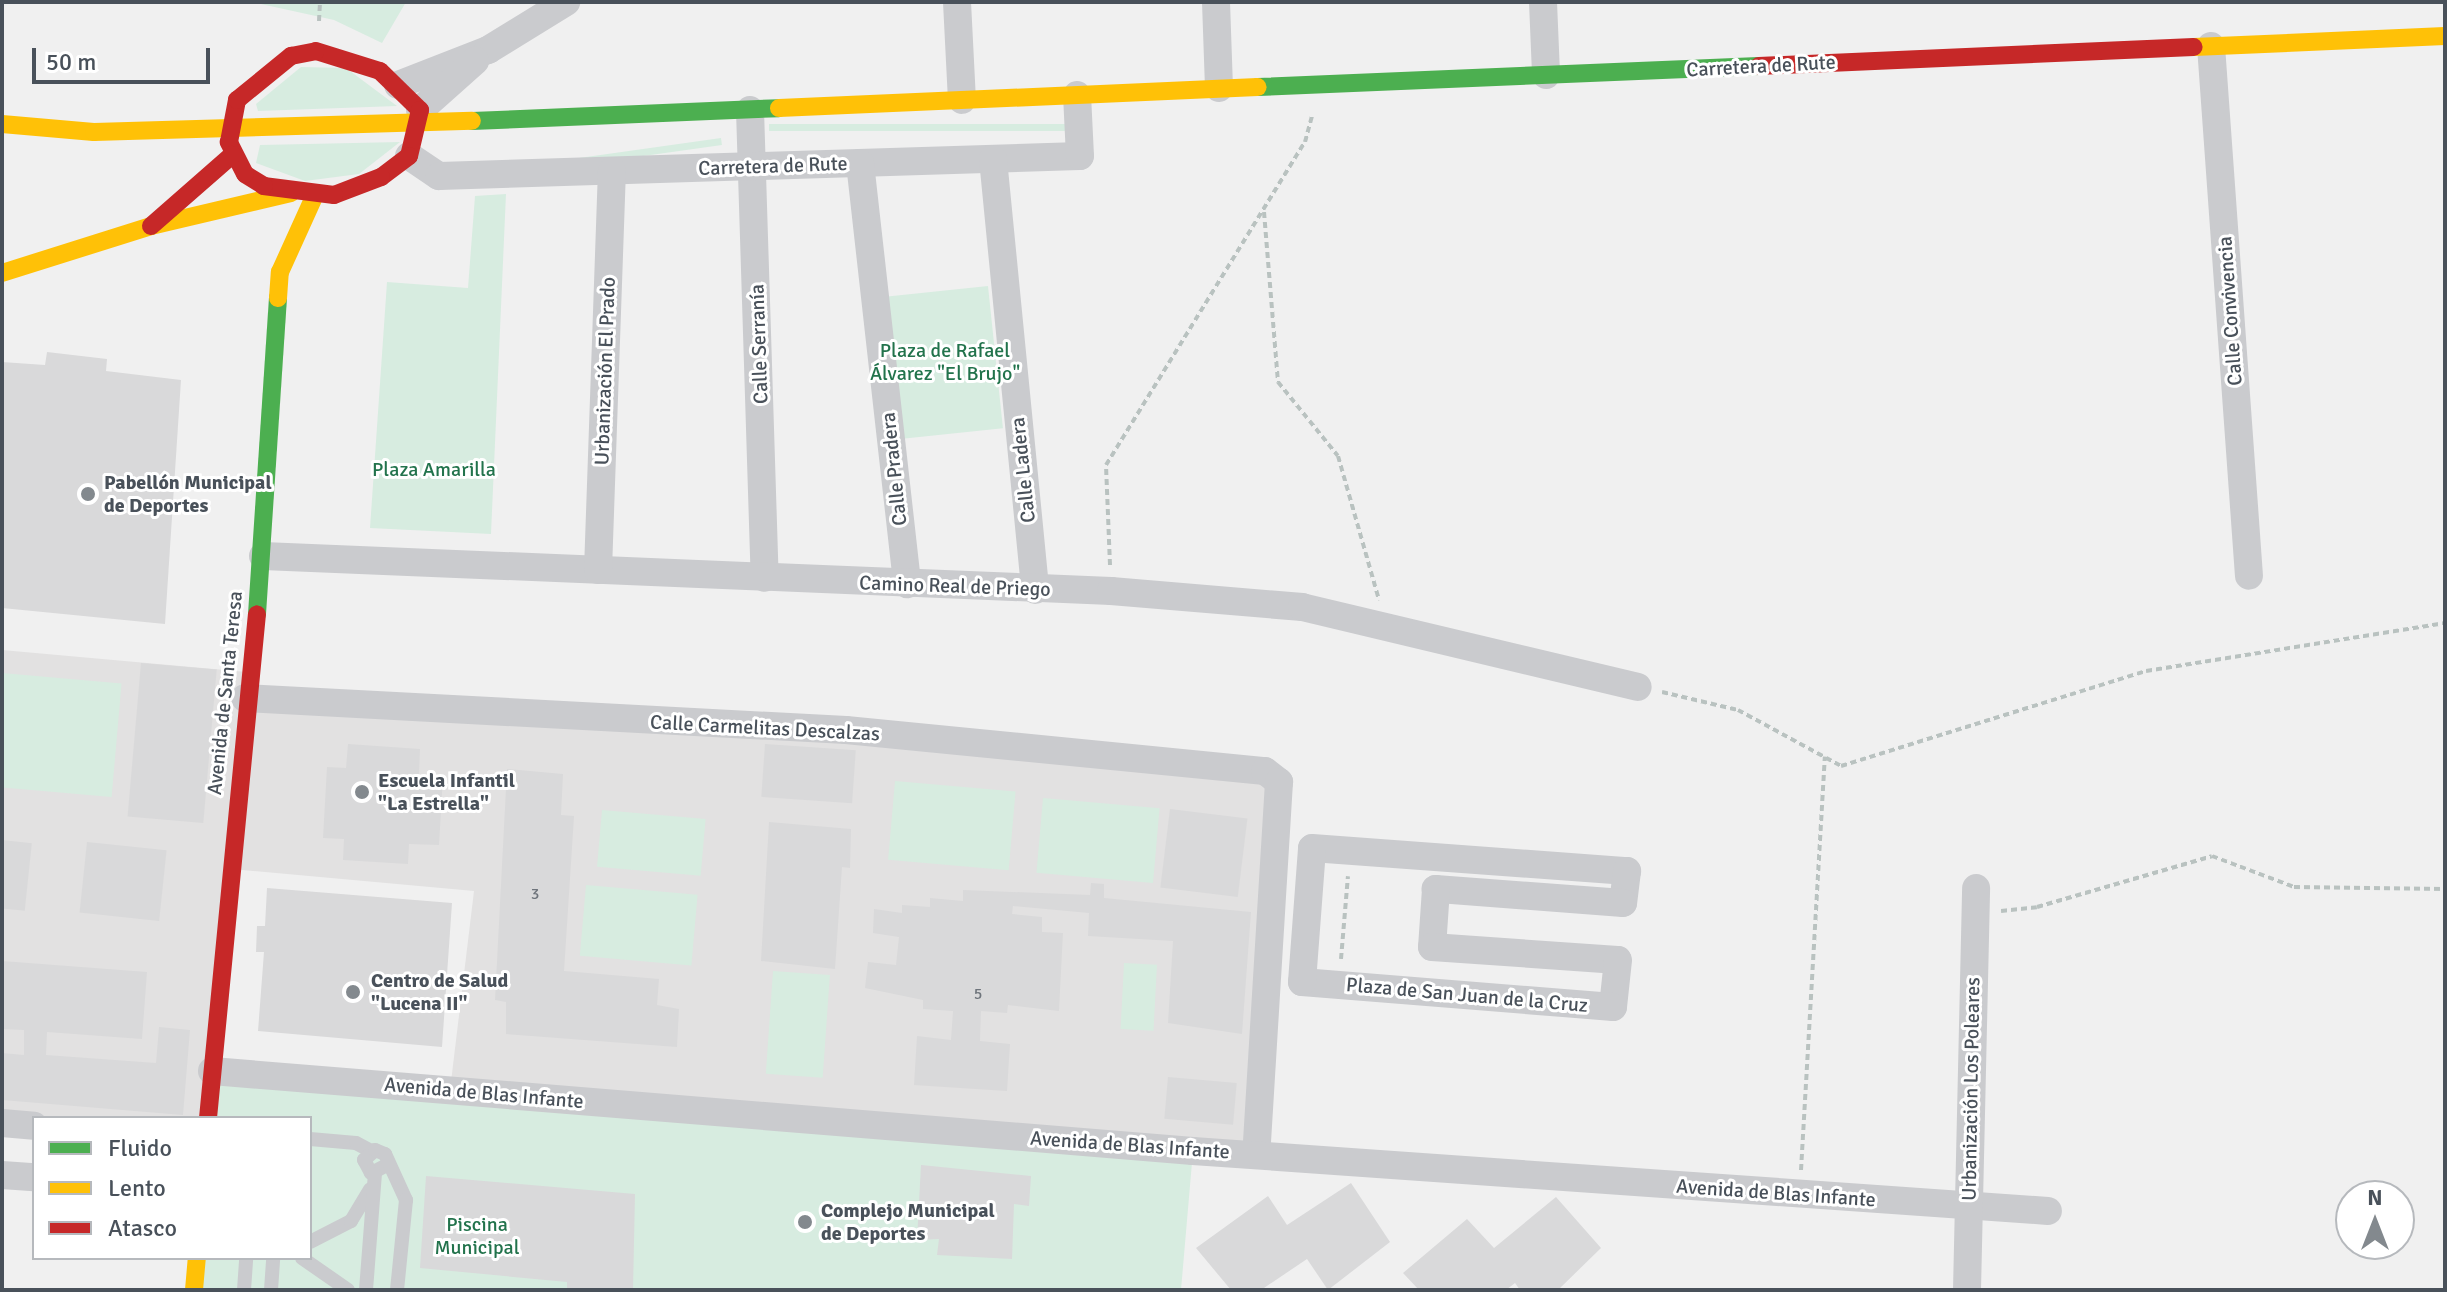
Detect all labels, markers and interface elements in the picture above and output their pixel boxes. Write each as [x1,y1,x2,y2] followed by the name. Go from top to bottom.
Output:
[36,32,214,82] scale bar
[46,47,96,77] text: 50 m
[1686,50,1836,82] street label: Carretera de Rute
[698,151,848,181] street label: Carretera de Rute
[2213,235,2247,387] street label: Calle Convivencia
[590,276,620,466] street label: Urbanización El Prado
[745,284,773,404] street label: Calle Serranía
[870,338,1020,385] park label: Plaza de Rafael Álvarez "El Brujo"
[876,411,912,527] street label: Calle Pradera
[1006,416,1040,524] street label: Calle Ladera
[372,457,496,481] park label: Plaza Amarilla
[104,470,272,517] place label: Pabellón Municipal de Deportes
[79,485,97,503] marker: Pabellón Municipal de Deportes
[859,571,1051,601] street label: Camino Real de Priego
[202,590,248,796] street label: Avenida de Santa Teresa
[650,710,880,746] street label: Calle Carmelitas Descalzas
[378,768,515,815] place label: Escuela Infantil "La Estrella"
[353,783,371,801] marker: Escuela Infantil "La Estrella"
[531,884,539,904] house number: 3
[371,968,508,1015] place label: Centro de Salud "Lucena II"
[1345,972,1589,1018] street label: Plaza de San Juan de la Cruz
[1957,977,1985,1201] street label: Urbanización Los Poleares
[342,981,364,1003] marker: Centro de Salud "Lucena II"
[974,984,982,1004] house number: 5
[383,1072,585,1114] street label: Avenida de Blas Infante
[32,1116,312,1260] legend
[1029,1126,1231,1164] street label: Avenida de Blas Infante
[108,1133,172,1163] text: Fluido
[108,1173,166,1203] text: Lento
[1675,1174,1877,1212] street label: Avenida de Blas Infante
[2335,1180,2415,1260] north arrow
[2367,1184,2383,1211] text: N
[821,1198,995,1245] place label: Complejo Municipal de Deportes
[434,1212,520,1259] park label: Piscina Municipal
[108,1213,177,1243] text: Atasco
[796,1213,814,1231] marker: Complejo Municipal de Deportes

